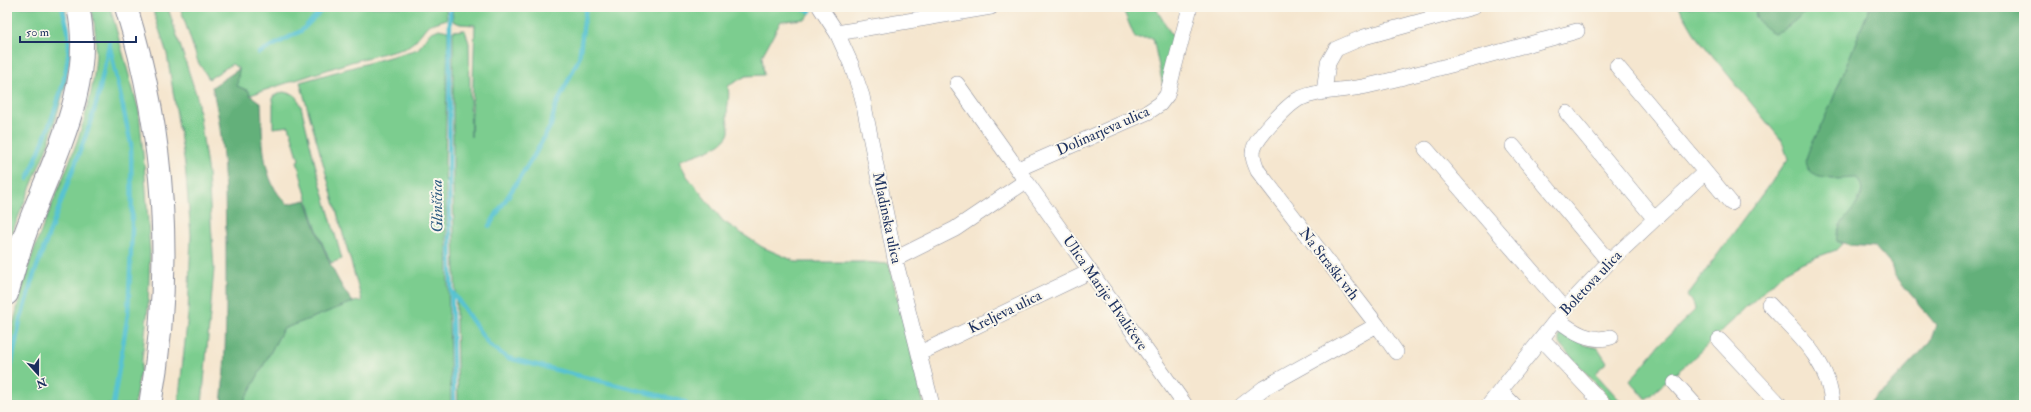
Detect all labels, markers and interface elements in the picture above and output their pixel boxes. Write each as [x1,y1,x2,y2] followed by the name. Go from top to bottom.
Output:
[20,18,136,44] scale bar
[26,25,50,40] text: 50 m
[1054,102,1153,160] street label: Dolinarjeva ulica
[868,171,906,266] street label: Mladinska ulica
[427,179,447,233] water label: Glinščica
[1295,224,1363,304] street label: Na Straški vrh
[1058,232,1152,354] street label: Ulica Marije Hvaličeve
[1556,246,1627,320] street label: Boletova ulica
[965,286,1046,338] street label: Kreljeva ulica
[18,354,58,394] north arrow
[33,375,49,391] text: N

